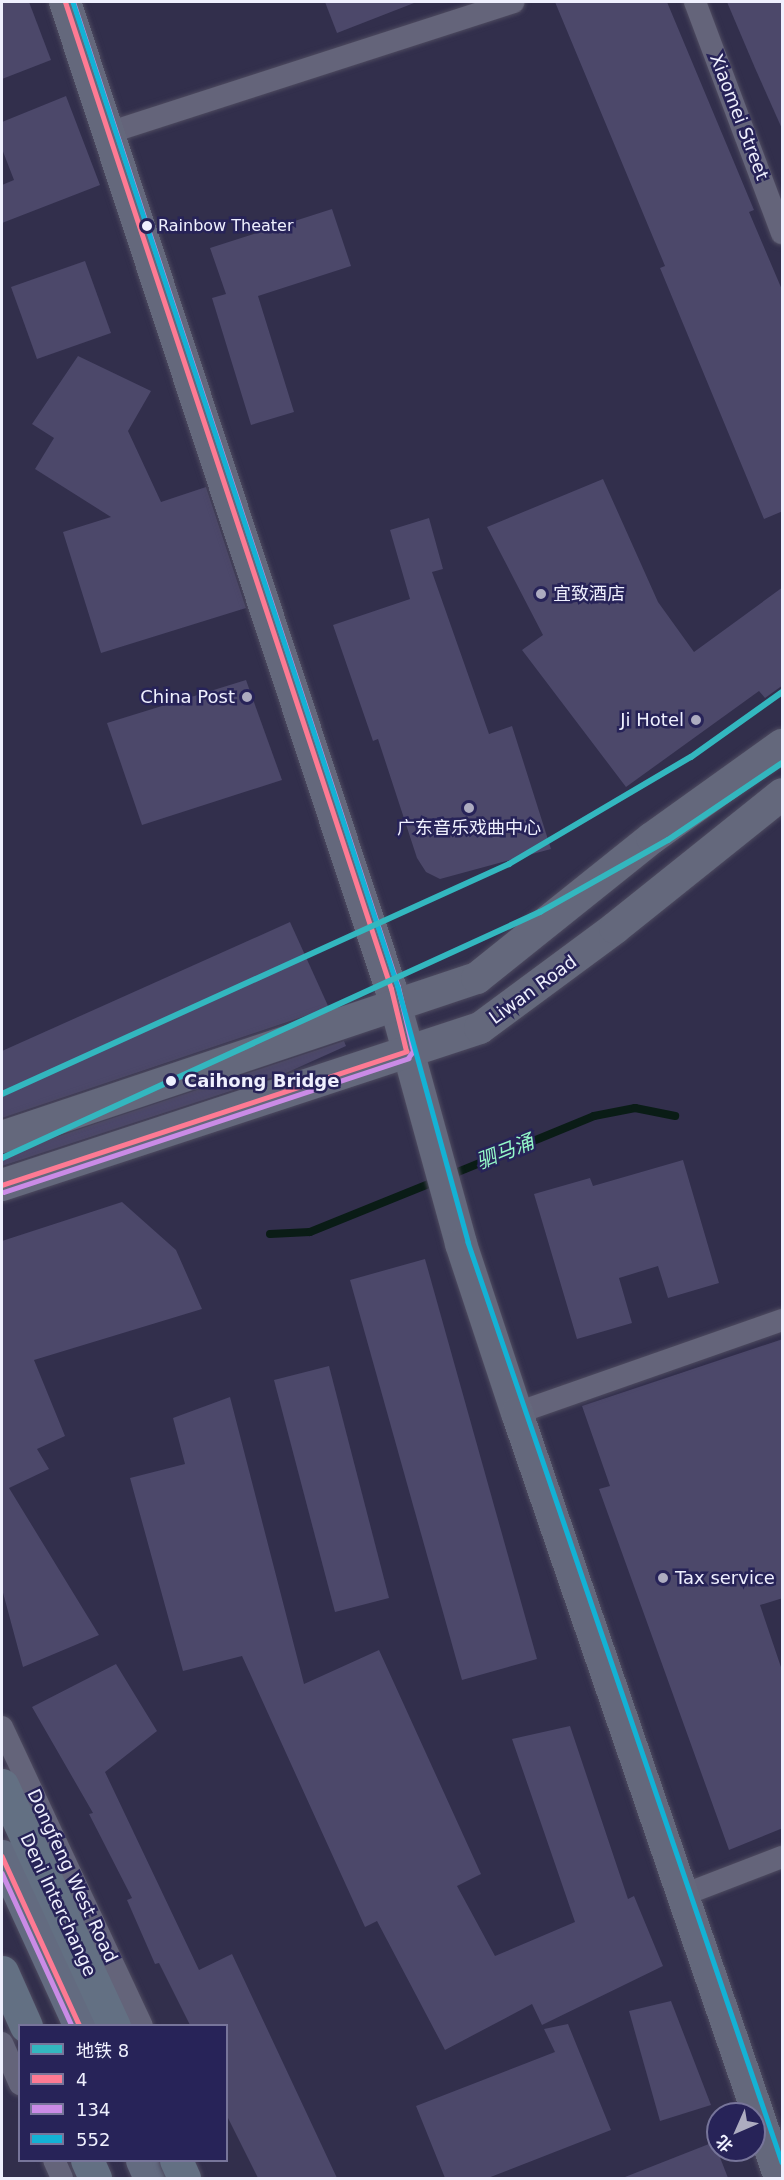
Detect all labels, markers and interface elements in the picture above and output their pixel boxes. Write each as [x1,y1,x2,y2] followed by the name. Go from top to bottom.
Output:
[705,51,773,183] street label: Xiaomei Street
[158,216,294,236] place label: Rainbow Theater
[141,220,153,232] marker: Rainbow Theater
[553,583,625,605] place label: 宜致酒店
[534,587,548,601] marker: 宜致酒店
[140,686,235,708] place label: China Post
[240,690,254,704] marker: China Post
[620,709,684,731] place label: Ji Hotel
[689,713,703,727] marker: Ji Hotel
[462,801,476,815] marker: 广东音乐戏曲中心
[397,817,541,839] place label: 广东音乐戏曲中心
[485,951,581,1029] street label: Liwan Road
[184,1070,339,1092] place label: Caihong Bridge
[162,1072,180,1090] marker: Caihong Bridge
[473,1130,537,1174] water label: 驷马涌
[675,1567,775,1589] place label: Tax service
[656,1571,670,1585] marker: Tax service
[22,1786,122,1966] street label: Dongfeng West Road
[15,1830,101,1980] street label: Deni Interchange
[18,2024,228,2162] legend
[76,2040,129,2061] text: 地铁 8
[76,2069,87,2090] text: 4
[76,2099,110,2120] text: 134
[706,2102,766,2162] north arrow
[76,2129,110,2150] text: 552
[712,2131,737,2156] text: 北

